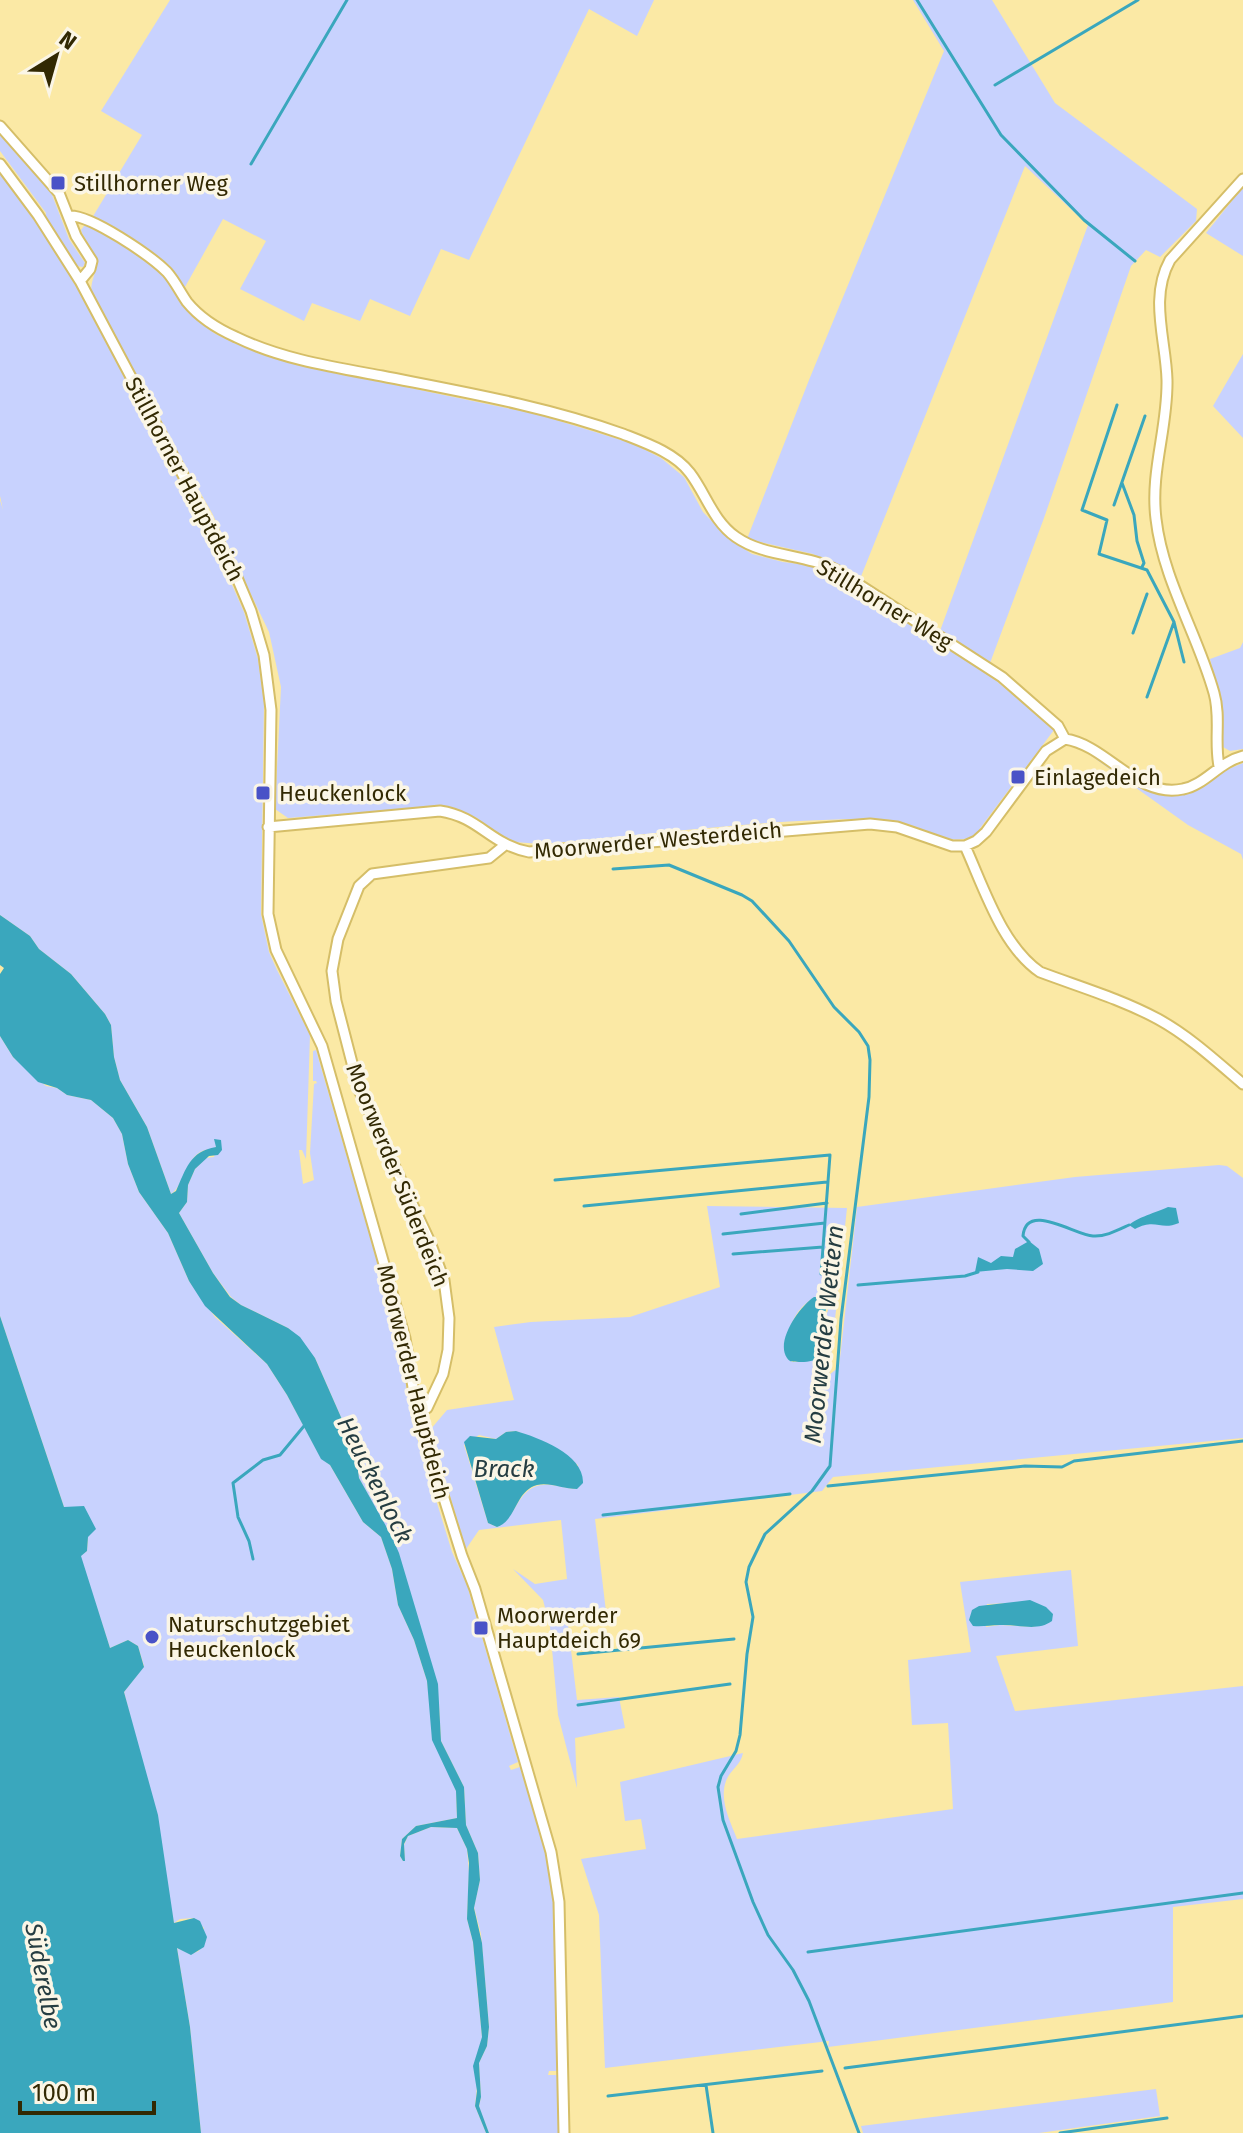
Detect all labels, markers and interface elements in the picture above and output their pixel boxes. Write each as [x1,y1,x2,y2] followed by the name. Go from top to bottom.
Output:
[16,16,96,96] north arrow
[54,25,82,56] text: N
[74,170,228,197] place label: Stillhorner Weg
[49,174,67,192] marker: Stillhorner Weg
[119,372,250,586] street label: Stillhorner Hauptdeich
[812,553,958,656] street label: Stillhorner Weg
[1034,764,1161,791] place label: Einlagedeich
[1009,768,1027,786] marker: Einlagedeich
[279,780,407,807] place label: Heuckenlock
[254,784,272,802] marker: Heuckenlock
[533,816,783,865] street label: Moorwerder Westerdeich
[340,1059,455,1291] street label: Moorwerder Süderdeich
[799,1224,849,1444] water label: Moorwerder Wettern
[371,1262,456,1503] street label: Moorwerder Hauptdeich
[331,1412,419,1548] water label: Heuckenlock
[474,1455,534,1483] water label: Brack
[497,1602,641,1654] place label: Moorwerder Hauptdeich 69
[168,1611,350,1663] place label: Naturschutzgebiet Heuckenlock
[472,1619,490,1637] marker: Moorwerder Hauptdeich 69
[143,1628,161,1646] marker: Naturschutzgebiet Heuckenlock
[19,1920,67,2031] water label: Süderelbe
[20,2065,154,2115] scale bar
[32,2079,96,2107] text: 100 m

